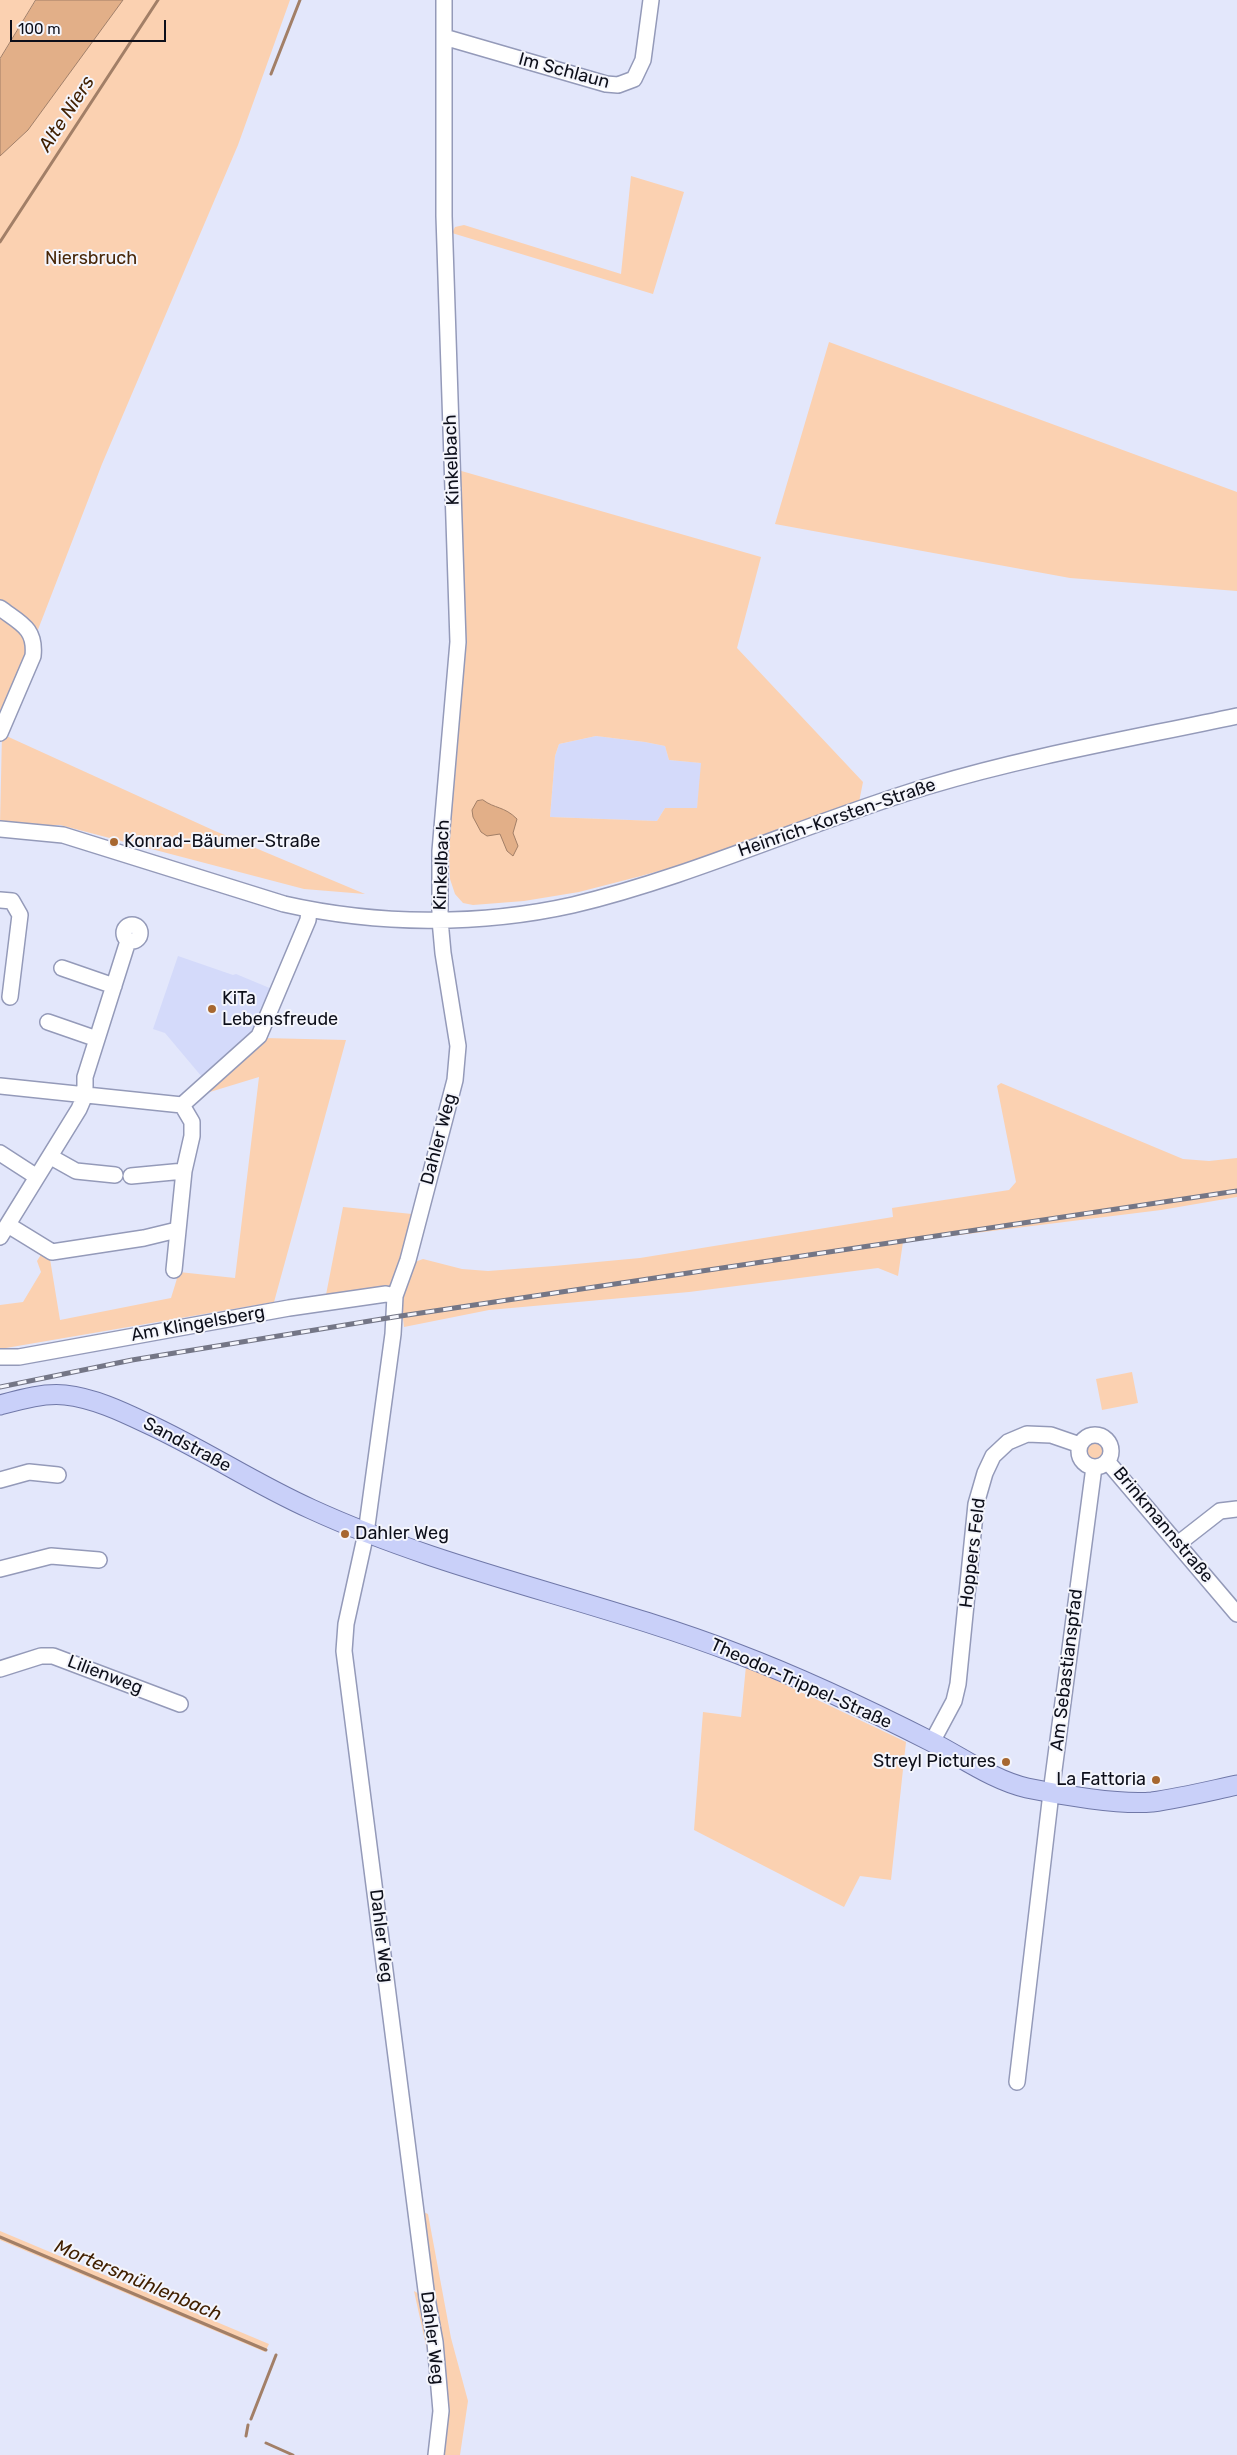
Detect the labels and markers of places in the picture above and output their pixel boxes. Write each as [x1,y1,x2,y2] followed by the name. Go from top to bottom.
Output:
[124,831,320,853] place label: Konrad-Bäumer-Straße
[108,836,120,848] marker: Konrad-Bäumer-Straße
[222,988,338,1030] place label: KiTa Lebensfreude
[206,1003,218,1015] marker: KiTa Lebensfreude
[355,1523,449,1545] place label: Dahler Weg
[339,1528,351,1540] marker: Dahler Weg
[873,1751,996,1773] place label: Streyl Pictures
[1000,1756,1012,1768] marker: Streyl Pictures
[1056,1769,1146,1791] place label: La Fattoria
[1150,1774,1162,1786] marker: La Fattoria

